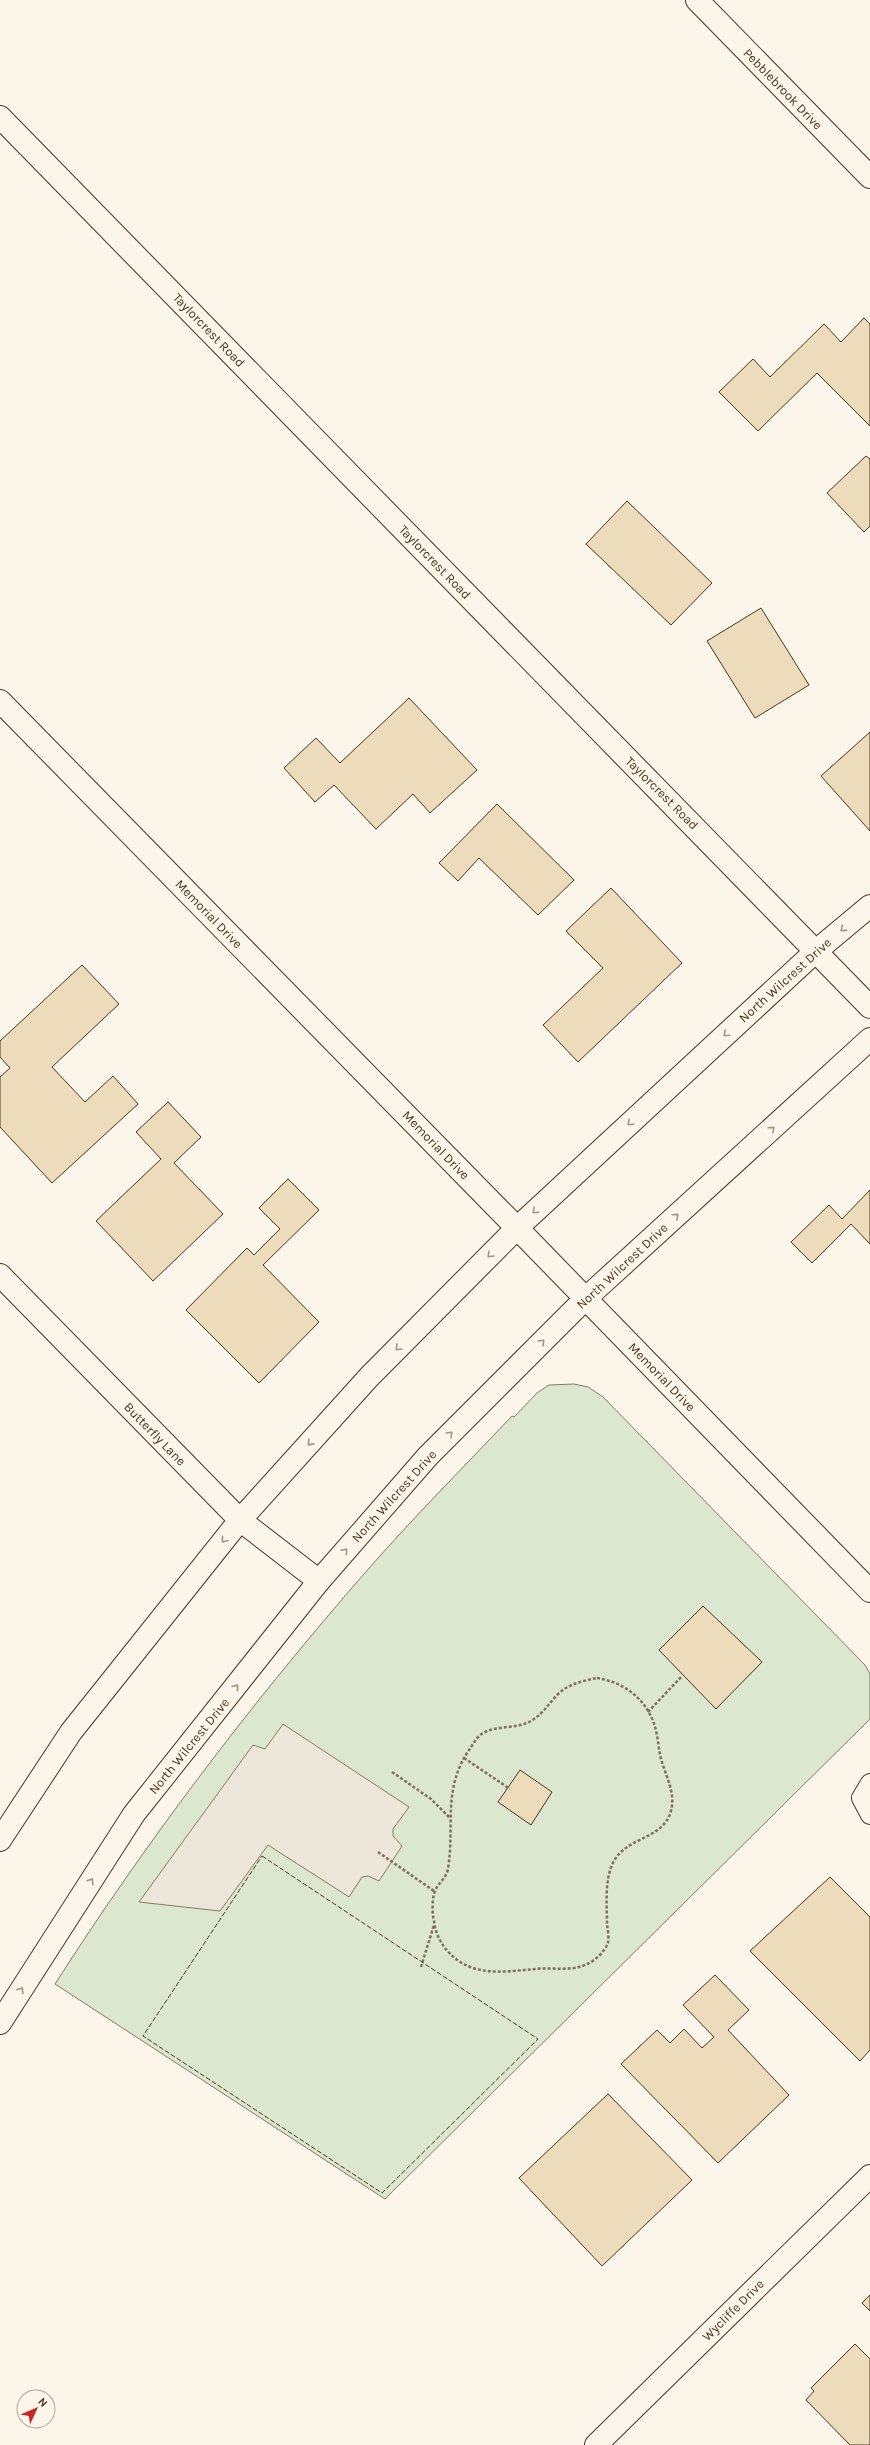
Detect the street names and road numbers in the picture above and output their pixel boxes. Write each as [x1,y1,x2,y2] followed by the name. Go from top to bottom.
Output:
[740,45,826,133] street label: Pebblebrook Drive
[170,290,248,370] street label: Taylorcrest Road
[396,522,474,602] street label: Taylorcrest Road
[622,753,702,833] street label: Taylorcrest Road
[172,876,246,952] street label: Memorial Drive
[736,934,834,1025] street label: North Wilcrest Drive
[399,1107,473,1183] street label: Memorial Drive
[573,1220,671,1312] street label: North Wilcrest Drive
[625,1339,699,1415] street label: Memorial Drive
[121,1399,189,1469] street label: Butterfly Lane
[349,1447,440,1545] street label: North Wilcrest Drive
[146,1695,232,1797] street label: North Wilcrest Drive
[699,2276,767,2344] street label: Wycliffe Drive

